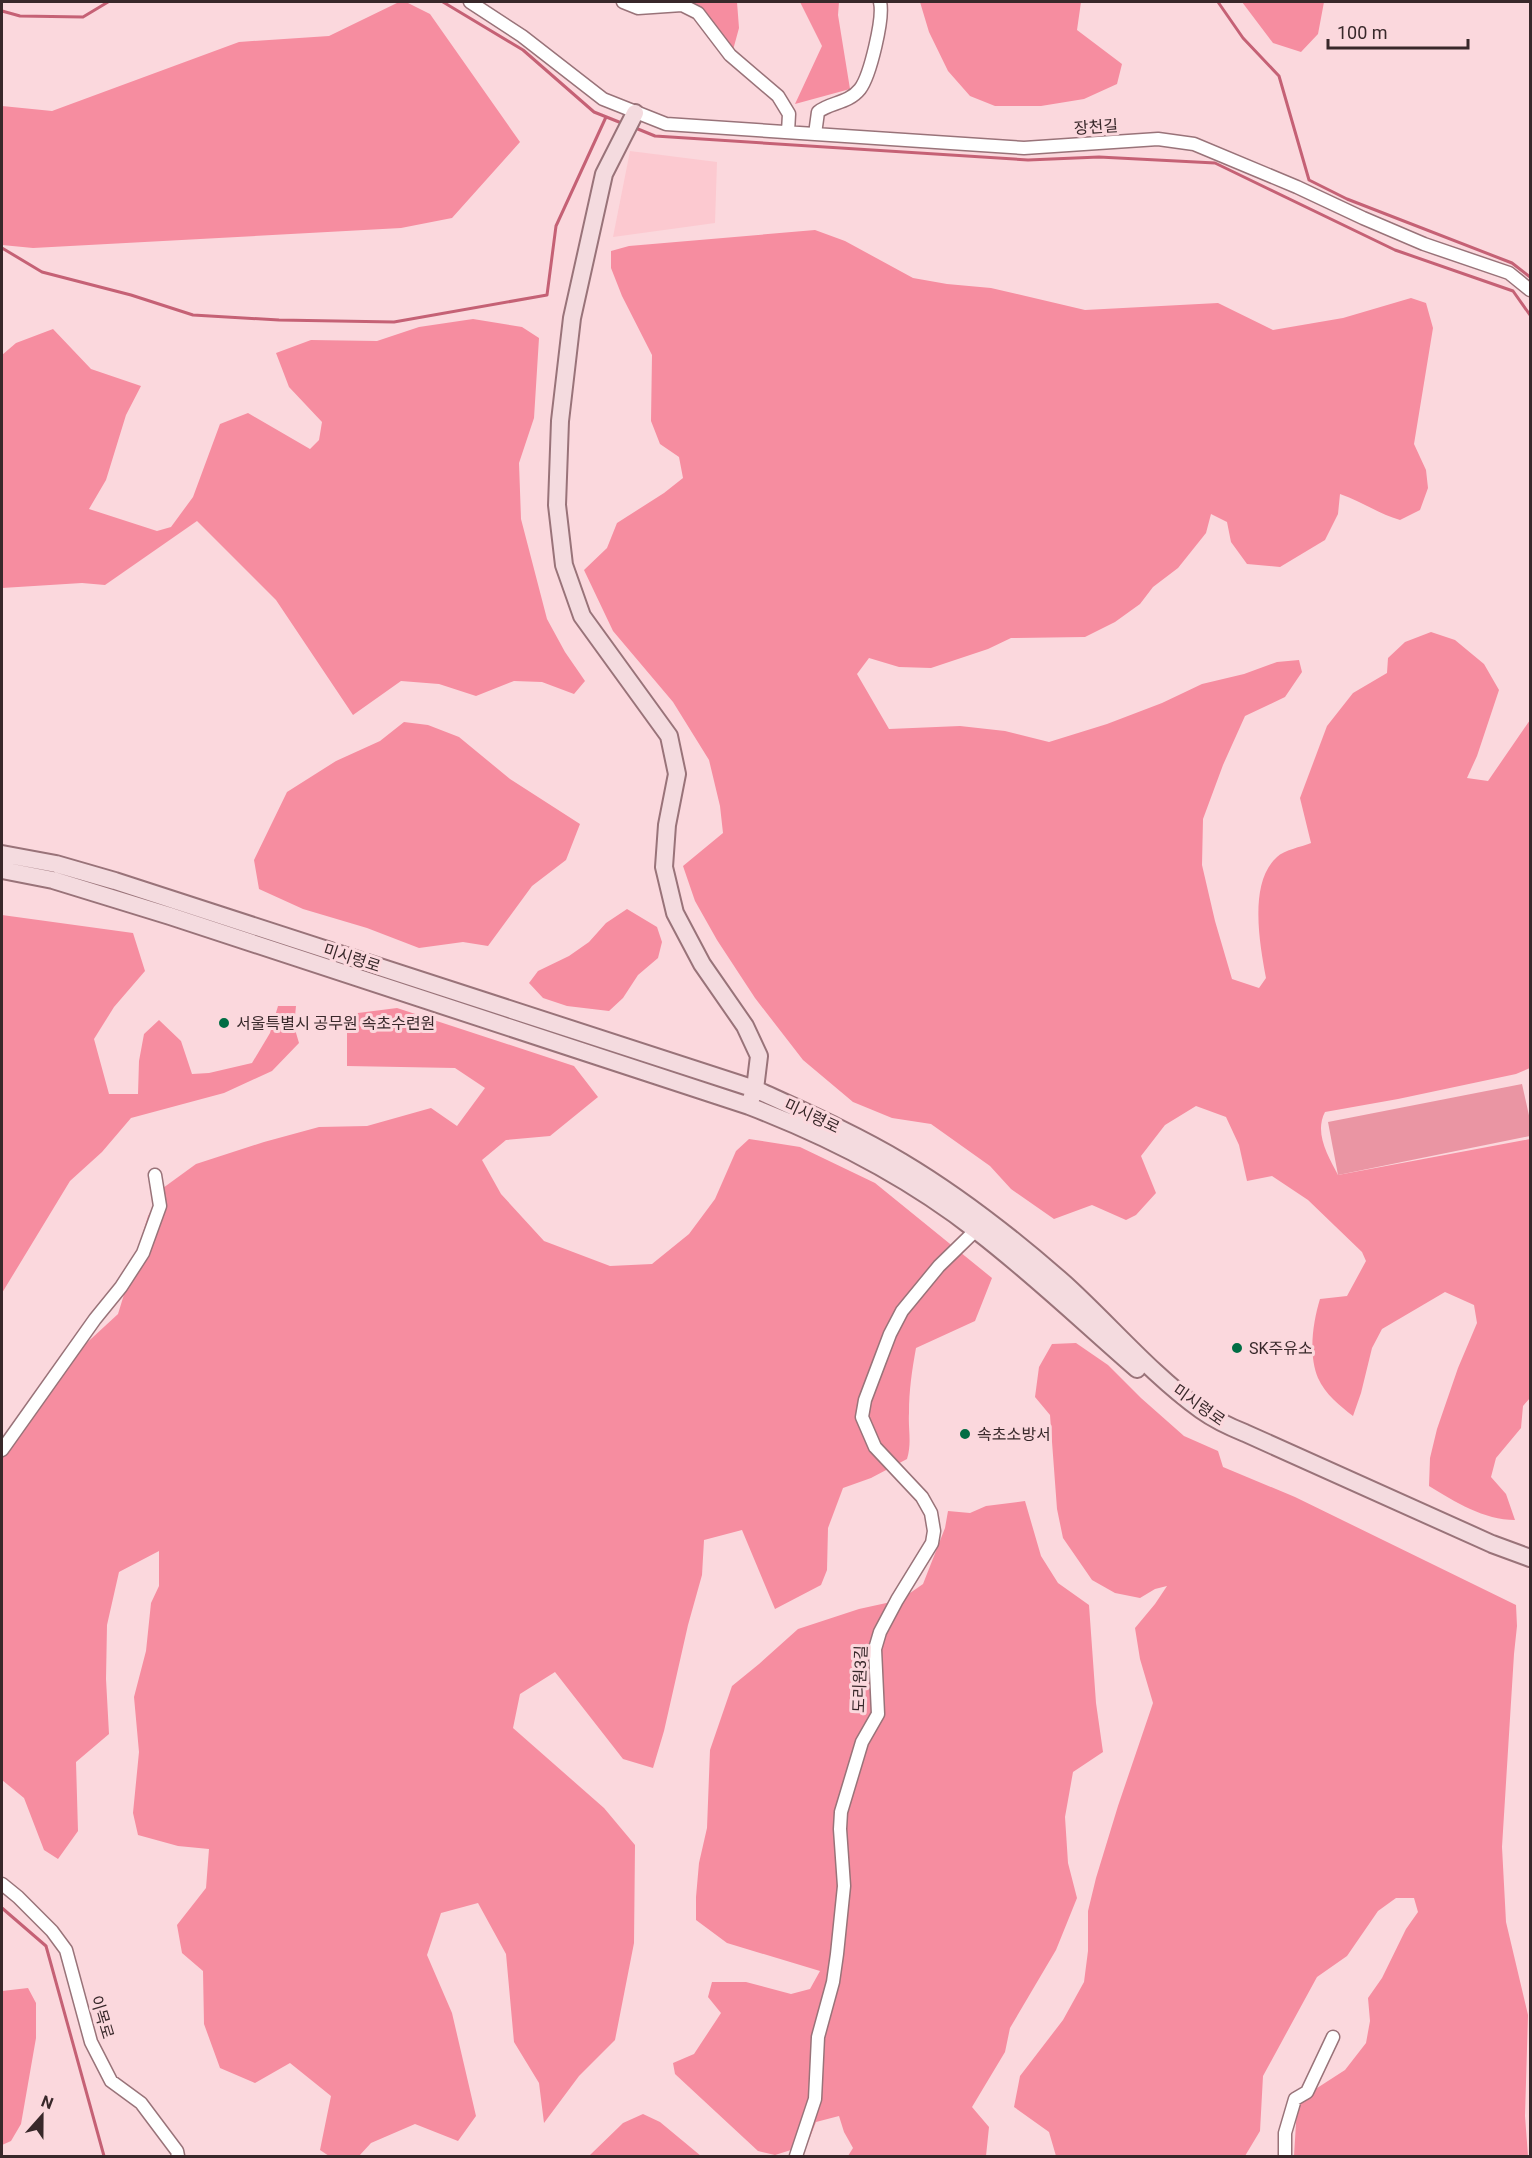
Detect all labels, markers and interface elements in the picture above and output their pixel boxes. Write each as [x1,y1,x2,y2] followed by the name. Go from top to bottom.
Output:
[1328,12,1468,50] scale bar
[1337,22,1388,43] text: 100 m
[1073,116,1119,138] street label: 장천길
[321,940,383,976] street label: 미시령로
[236,1014,435,1033] place label: 서울특별시 공무원 속초수련원
[217,1016,231,1030] marker: 서울특별시 공무원 속초수련원
[781,1095,843,1137] street label: 미시령로
[1249,1339,1313,1358] place label: SK주유소
[1230,1341,1244,1355] marker: SK주유소
[1169,1380,1229,1430] street label: 미시령로
[977,1425,1051,1444] place label: 속초소방서
[958,1427,972,1441] marker: 속초소방서
[849,1645,871,1713] street label: 도리원3길
[86,1993,118,2041] street label: 이목로
[12,2086,72,2146] north arrow
[39,2092,56,2113] text: N

